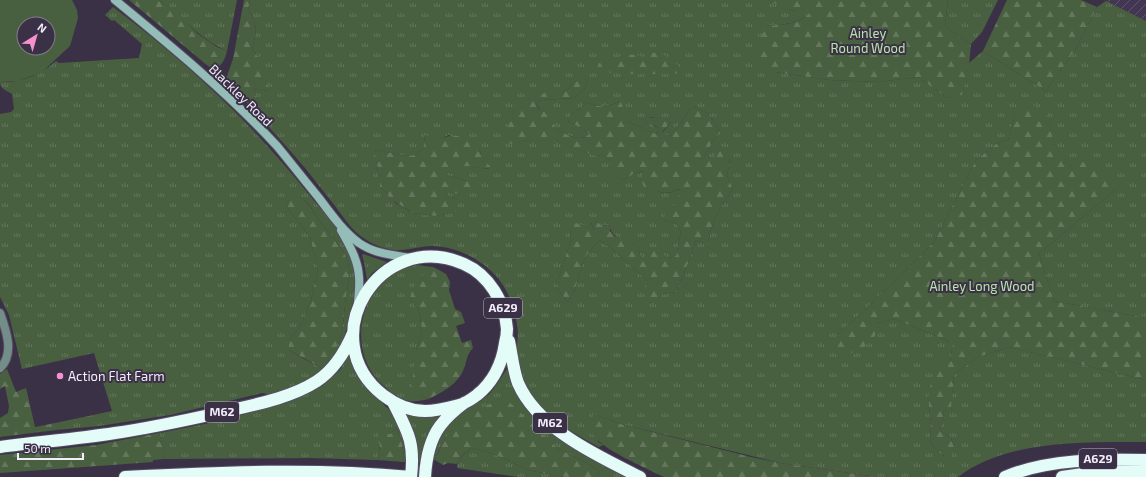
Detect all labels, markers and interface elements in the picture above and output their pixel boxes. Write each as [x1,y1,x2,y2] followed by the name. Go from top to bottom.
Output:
[16,16,56,56] north arrow
[35,20,49,35] text: N
[831,25,905,56] park label: Ainley Round Wood
[206,61,276,129] street label: Blackley Road
[929,278,1035,294] park label: Ainley Long Wood
[484,298,522,318] road number: A629
[68,368,165,384] place label: Action Flat Farm
[55,371,65,381] marker: Action Flat Farm
[205,402,239,422] road number: M62
[533,413,567,433] road number: M62
[18,435,83,461] scale bar
[24,441,51,455] text: 50 m
[1079,449,1117,469] road number: A629

